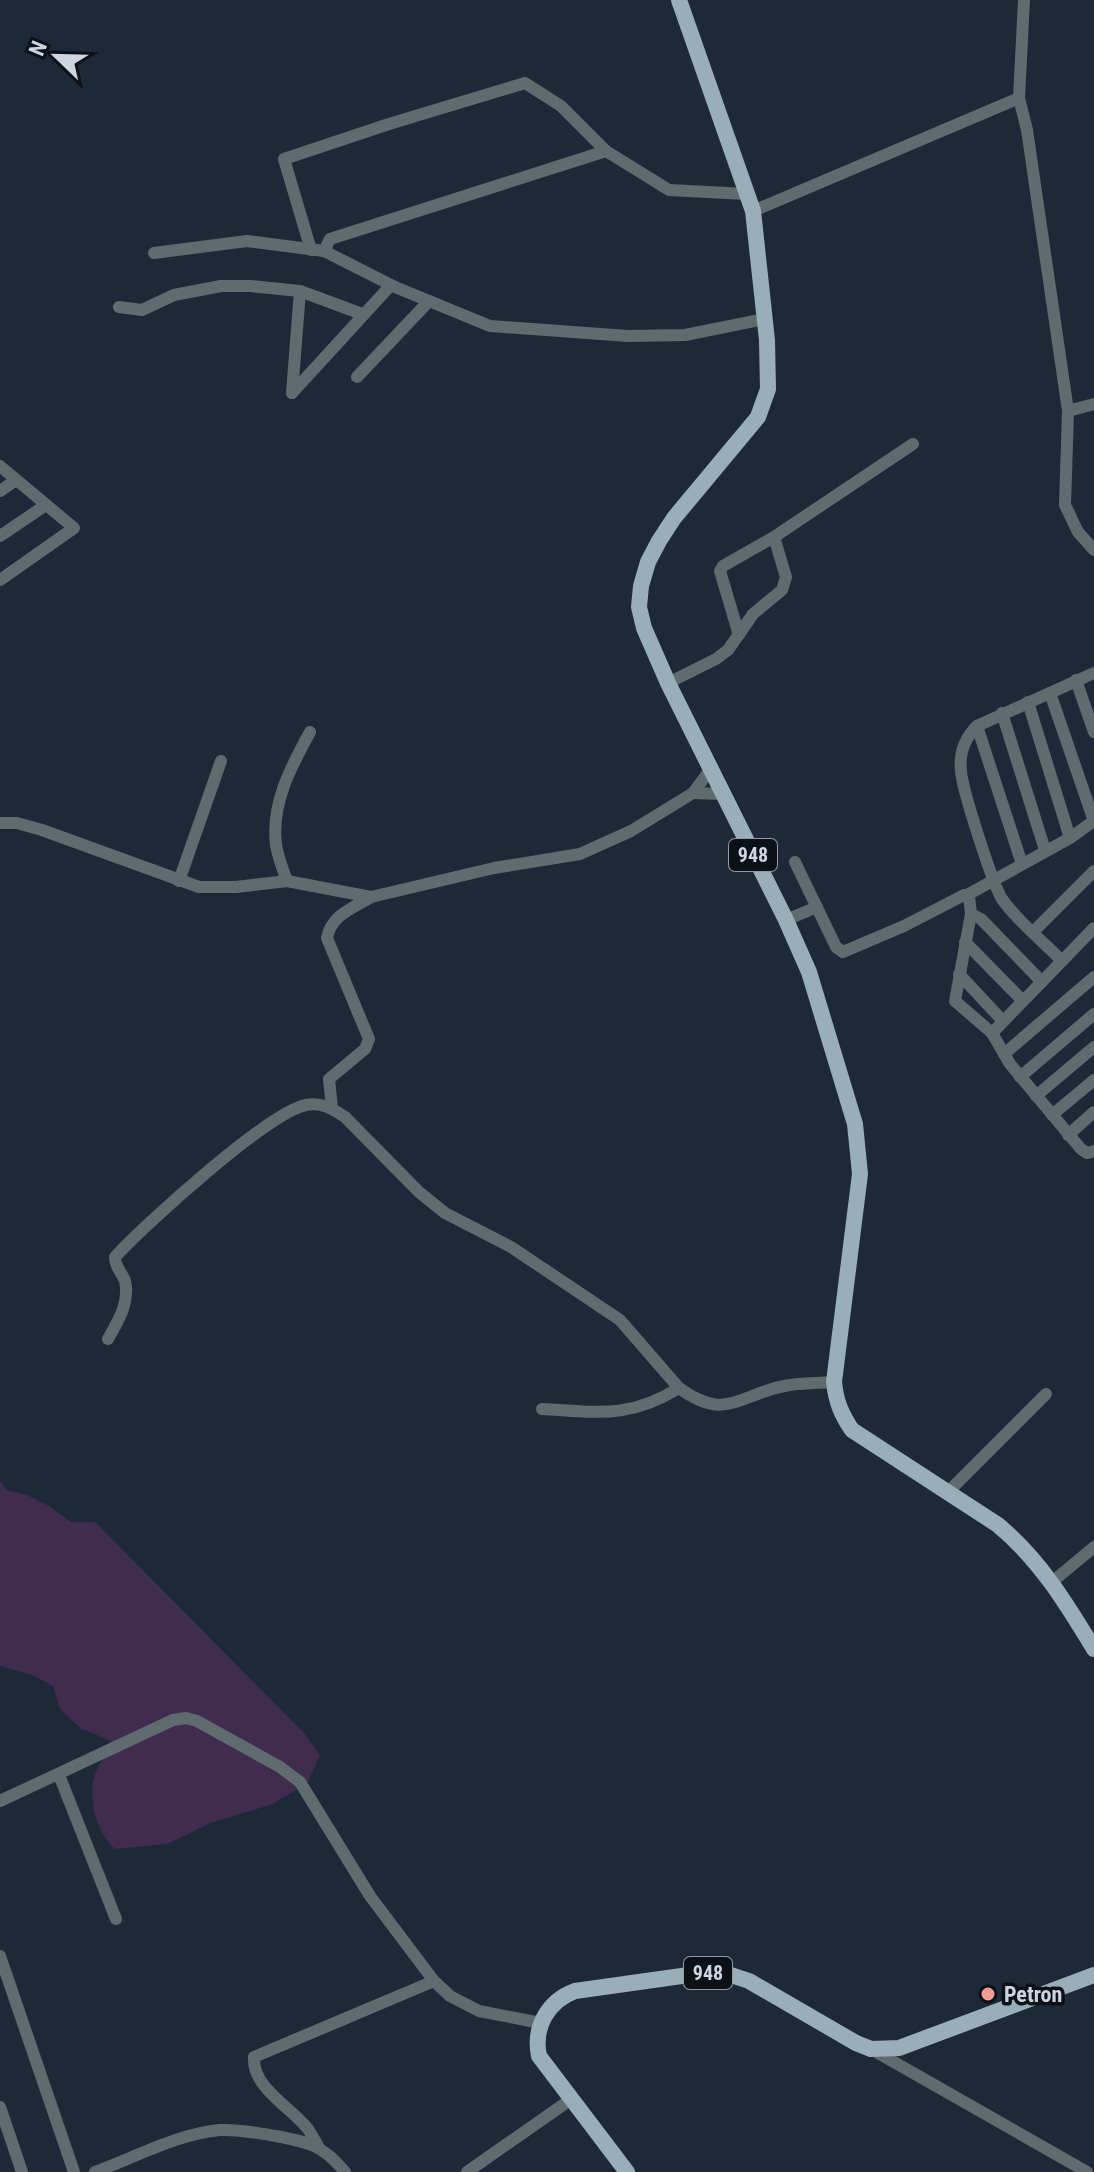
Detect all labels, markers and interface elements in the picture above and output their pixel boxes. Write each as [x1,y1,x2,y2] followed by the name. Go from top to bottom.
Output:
[16,16,96,96] north arrow
[24,37,52,59] text: N
[729,839,777,871] road number: 948
[684,1957,732,1989] road number: 948
[1004,1982,1062,2007] place label: Petron
[979,1985,997,2003] marker: Petron

